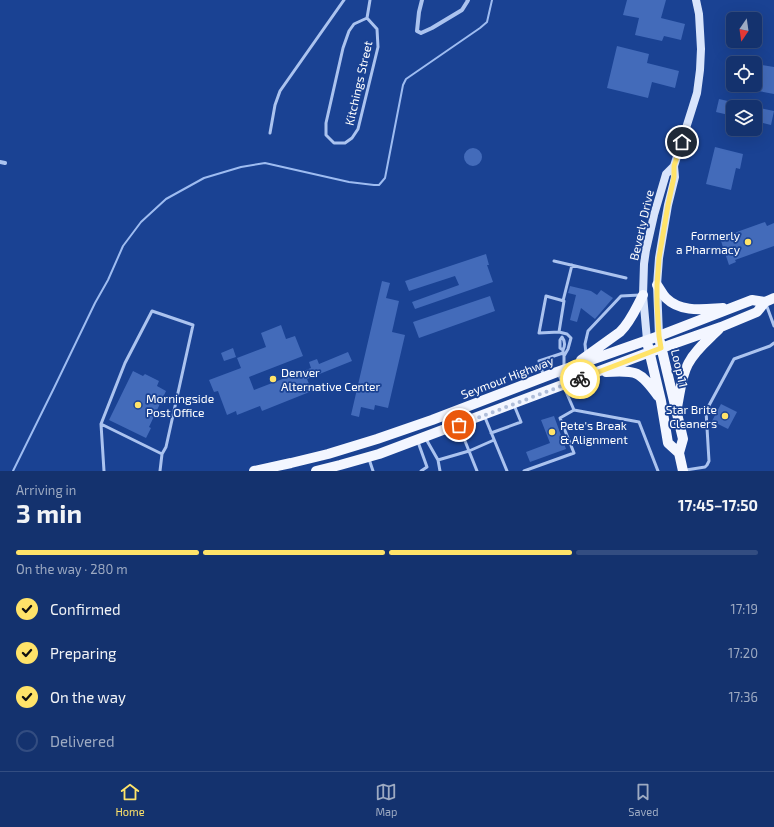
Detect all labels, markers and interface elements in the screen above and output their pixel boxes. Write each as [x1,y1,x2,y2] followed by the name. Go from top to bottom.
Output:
[726,12,762,48] north arrow
[726,12,762,136] map controls
[341,39,375,127] street label: Kitchings Street
[726,56,762,92] button: locate
[726,100,762,136] button: layers
[665,125,699,159] pin
[671,131,693,153] icon: home
[626,188,656,262] street label: Beverly Drive
[676,228,741,256] place label: Formerly a Pharmacy
[743,237,753,247] marker: Formerly a Pharmacy
[669,347,691,389] street label: Loop 11
[459,353,556,401] street label: Seymour Highway
[560,359,600,399] courier
[281,365,381,393] place label: Denver Alternative Center
[569,368,591,390] icon: bike
[268,374,278,384] marker: Denver Alternative Center
[146,391,214,419] place label: Morningside Post Office
[133,400,143,410] marker: Morningside Post Office
[666,402,717,430] place label: Star Brite Cleaners
[442,408,476,442] pin
[720,411,730,421] marker: Star Brite Cleaners
[448,414,470,436] icon: bag
[560,418,628,446] place label: Pete's Break & Alignment
[547,427,557,437] marker: Pete's Break & Alignment
[16,482,76,498] text: Arriving in
[678,496,758,514] text: 17:45–17:50
[16,497,82,528] text: 3 min
[16,561,128,577] text: On the way · 280 m
[16,598,38,620] icon: check
[50,600,121,618] text: Confirmed
[730,601,758,617] text: 17:19
[16,642,38,664] icon: check
[50,644,116,662] text: Preparing
[728,645,758,661] text: 17:20
[16,686,38,708] icon: check
[50,688,126,706] text: On the way
[728,689,758,705] text: 17:36
[50,732,115,750] text: Delivered
[115,781,145,818] tab: Home
[375,781,398,818] tab: Map
[628,781,659,818] tab: Saved

